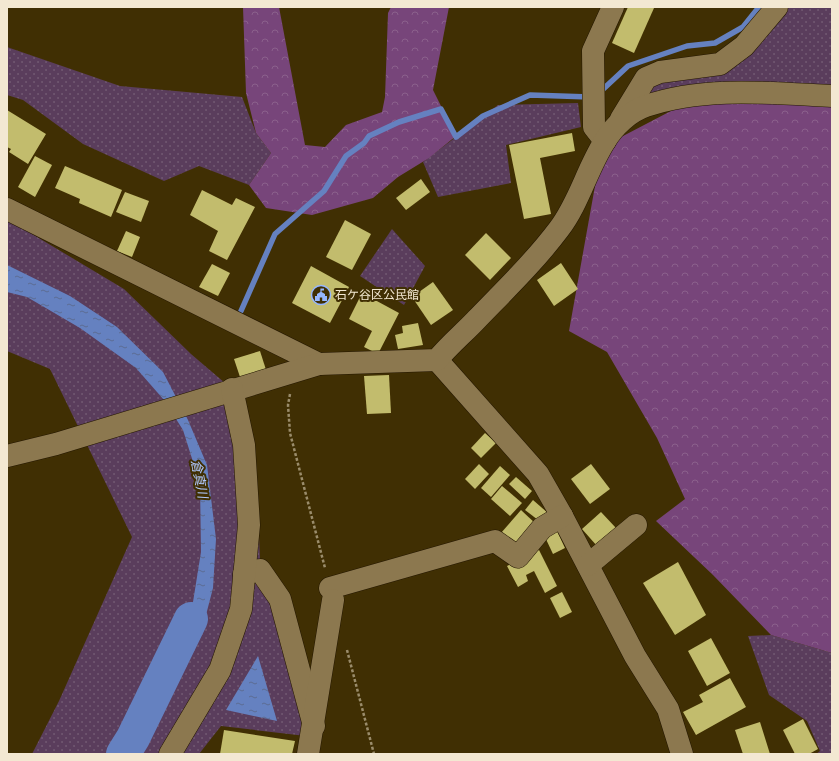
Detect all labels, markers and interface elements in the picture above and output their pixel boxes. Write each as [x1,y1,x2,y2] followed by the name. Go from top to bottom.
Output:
[310,284,332,306] public building icon: 石ケ谷区公民館
[335,287,419,302] place label: 石ケ谷区公民館
[188,458,212,502] water label: 倉真川

